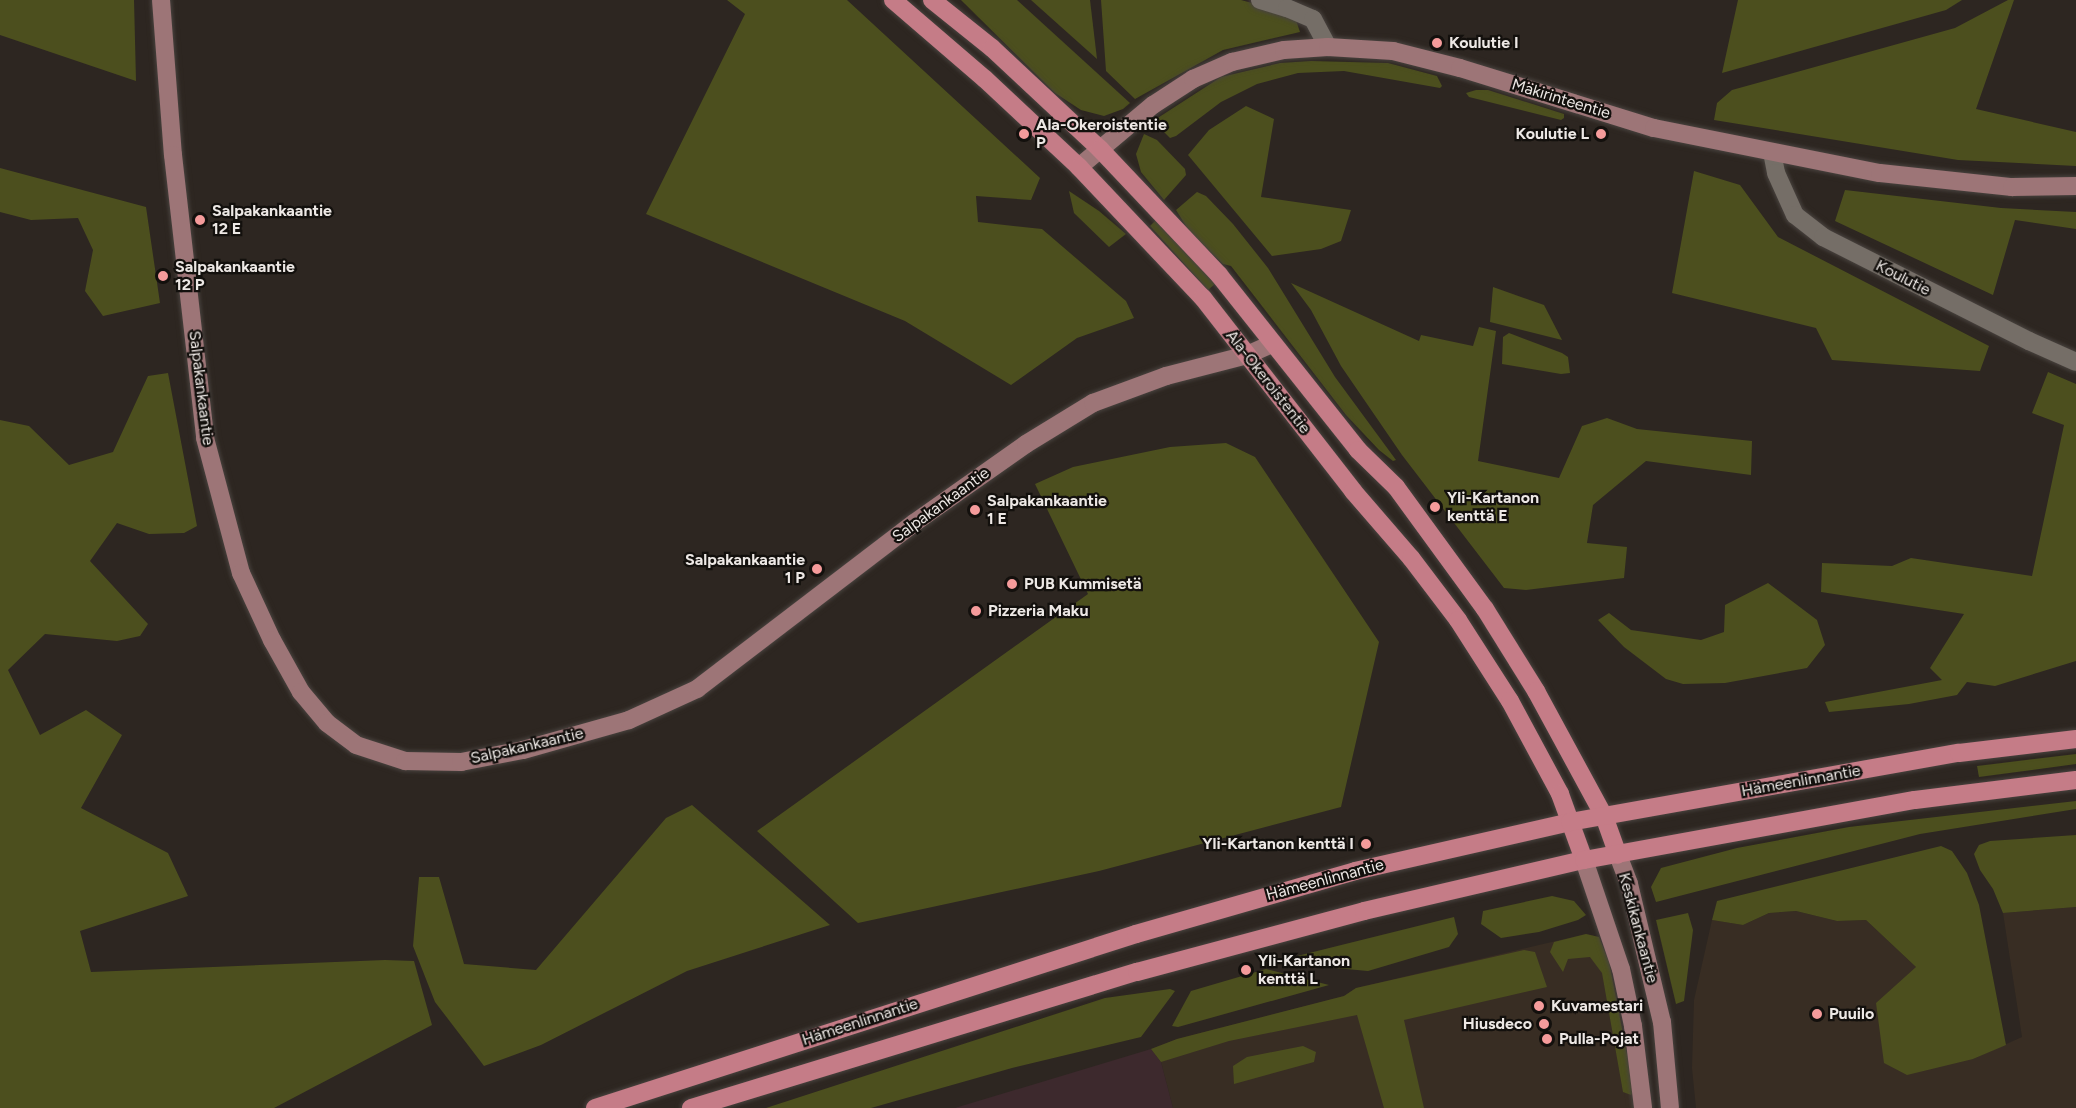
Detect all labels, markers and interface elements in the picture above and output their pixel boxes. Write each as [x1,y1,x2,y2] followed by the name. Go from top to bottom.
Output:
[1449,33,1519,53] place label: Koulutie I
[1430,36,1444,50] marker: Koulutie I
[1509,75,1613,123] street label: Mäkirinteentie
[1036,115,1167,153] place label: Ala-Okeroistentie P
[1516,124,1589,144] place label: Koulutie L
[1017,127,1031,141] marker: Ala-Okeroistentie P
[1594,127,1608,141] marker: Koulutie L
[212,201,332,239] place label: Salpakankaantie 12 E
[193,213,207,227] marker: Salpakankaantie 12 E
[1872,256,1934,300] street label: Koulutie
[175,257,295,295] place label: Salpakankaantie 12 P
[156,269,170,283] marker: Salpakankaantie 12 P
[1222,326,1314,438] street label: Ala-Okeroistentie
[184,330,218,446] street label: Salpakankaantie
[889,463,993,547] street label: Salpakankaantie
[1447,488,1539,526] place label: Yli-Kartanon kenttä E
[987,491,1107,529] place label: Salpakankaantie 1 E
[1428,500,1442,514] marker: Yli-Kartanon kenttä E
[968,503,982,517] marker: Salpakankaantie 1 E
[685,550,805,588] place label: Salpakankaantie 1 P
[810,562,824,576] marker: Salpakankaantie 1 P
[1024,574,1141,594] place label: PUB Kummisetä
[1005,577,1019,591] marker: PUB Kummisetä
[988,601,1088,621] place label: Pizzeria Maku
[969,604,983,618] marker: Pizzeria Maku
[469,724,585,768] street label: Salpakankaantie
[1740,761,1862,801] street label: Hämeenlinnantie
[1202,834,1354,854] place label: Yli-Kartanon kenttä I
[1359,837,1373,851] marker: Yli-Kartanon kenttä I
[1264,855,1386,905] street label: Hämeenlinnantie
[1614,871,1662,985] street label: Keskikankaantie
[1258,951,1350,989] place label: Yli-Kartanon kenttä L
[1239,963,1253,977] marker: Yli-Kartanon kenttä L
[800,994,920,1050] street label: Hämeenlinnantie
[1551,996,1643,1016] place label: Kuvamestari
[1532,999,1546,1013] marker: Kuvamestari
[1829,1004,1874,1024] place label: Puuilo
[1810,1007,1824,1021] marker: Puuilo
[1463,1014,1532,1034] place label: Hiusdeco
[1537,1017,1551,1031] marker: Hiusdeco
[1559,1029,1639,1049] place label: Pulla-Pojat
[1540,1032,1554,1046] marker: Pulla-Pojat

